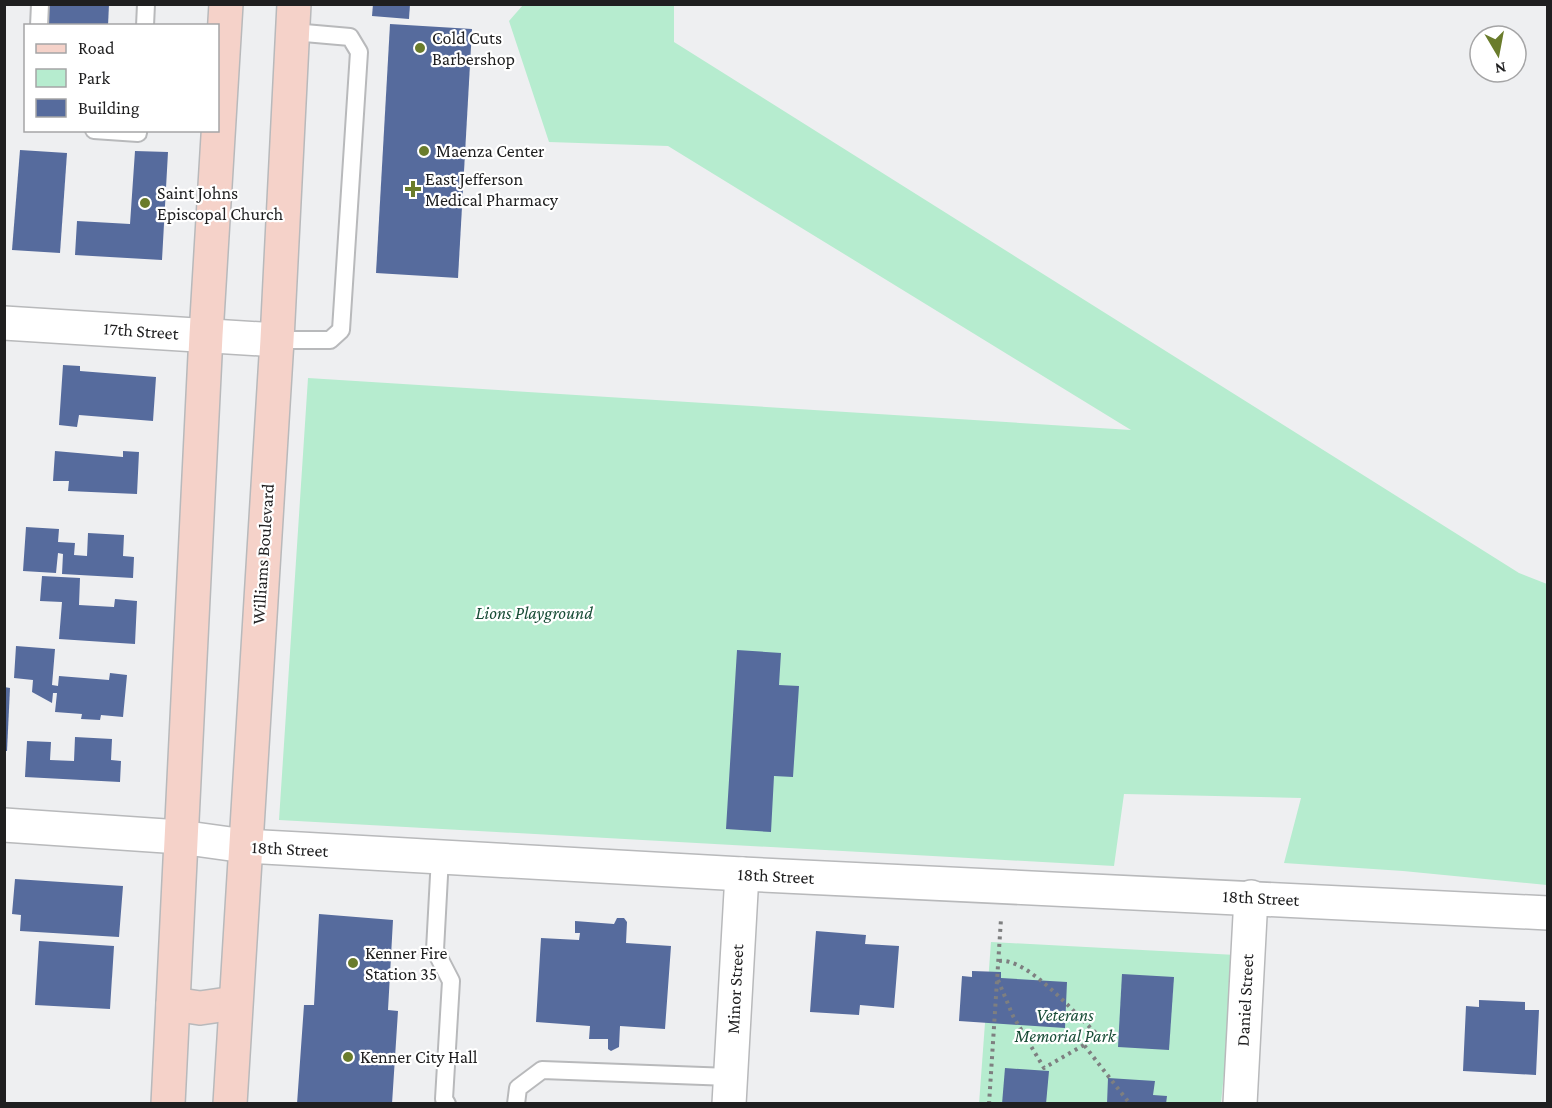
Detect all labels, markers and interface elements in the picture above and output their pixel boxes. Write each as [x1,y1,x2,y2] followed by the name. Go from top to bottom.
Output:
[24,24,219,132] legend
[1468,24,1528,84] north arrow
[432,28,515,69] place label: Cold Cuts Barbershop
[78,38,115,58] text: Road
[413,41,427,55] marker: Cold Cuts Barbershop
[1494,59,1507,78] text: N
[78,68,110,88] text: Park
[78,98,140,118] text: Building
[436,141,545,161] place label: Maenza Center
[417,144,431,158] marker: Maenza Center
[425,169,559,210] place label: East Jefferson Medical Pharmacy
[406,182,420,196] marker: East Jefferson Medical Pharmacy
[157,183,283,224] place label: Saint Johns Episcopal Church
[138,196,152,210] marker: Saint Johns Episcopal Church
[103,318,180,344] street label: 17th Street
[248,482,278,625] street label: Williams Boulevard
[475,603,593,623] park label: Lions Playground
[251,837,330,861] street label: 18th Street
[737,864,816,888] street label: 18th Street
[1222,886,1301,910] street label: 18th Street
[723,942,747,1035] street label: Minor Street
[365,943,448,984] place label: Kenner Fire Station 35
[1233,952,1257,1047] street label: Daniel Street
[346,956,360,970] marker: Kenner Fire Station 35
[1013,1005,1117,1046] park label: Veterans Memorial Park
[360,1047,478,1067] place label: Kenner City Hall
[341,1050,355,1064] marker: Kenner City Hall

